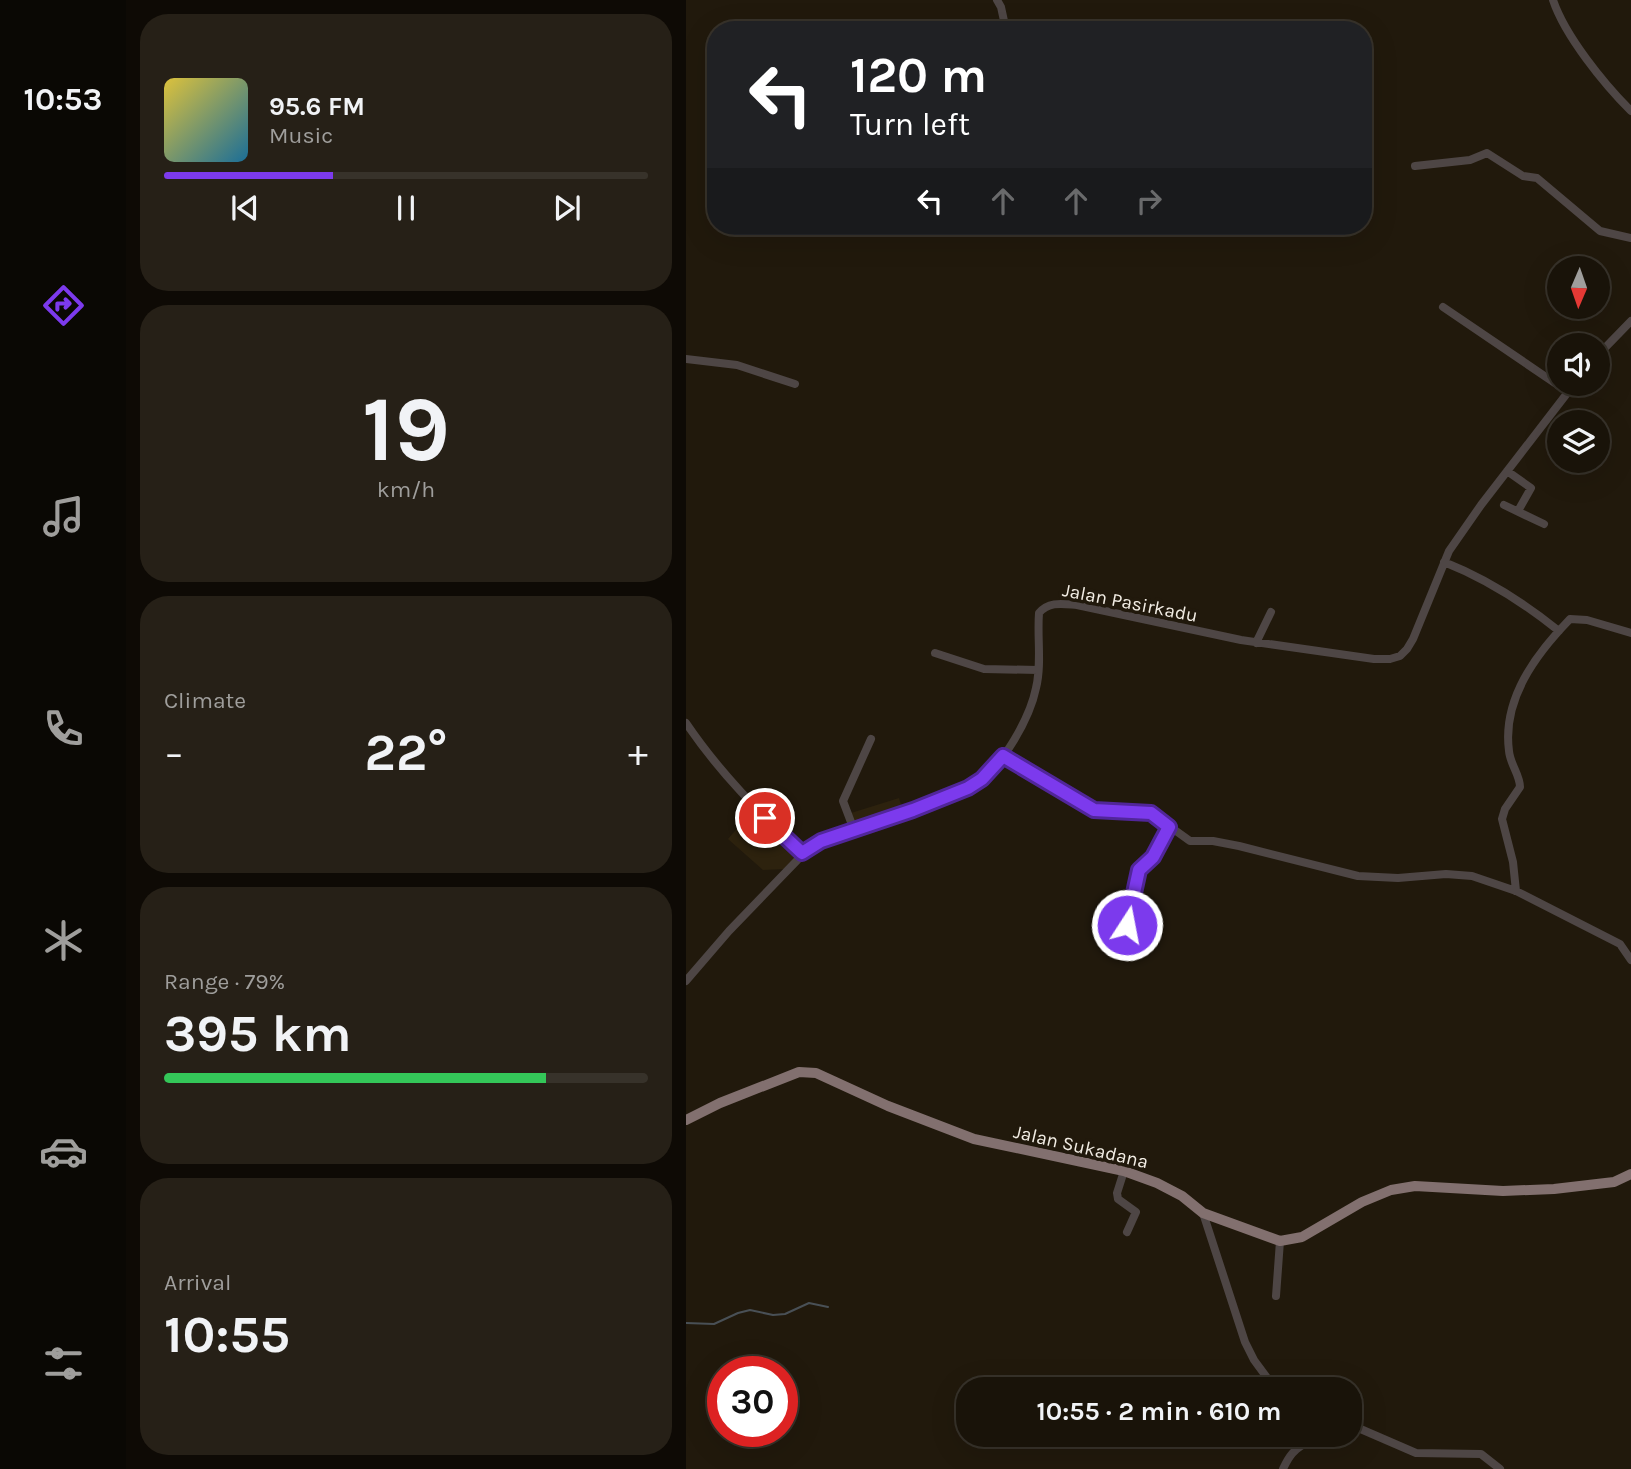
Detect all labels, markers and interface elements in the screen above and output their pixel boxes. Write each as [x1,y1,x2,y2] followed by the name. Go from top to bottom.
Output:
[850,47,987,104] text: 120 m
[735,49,826,140] icon: left
[24,81,102,118] text: 10:53
[269,91,365,122] text: 95.6 FM
[850,106,970,143] text: Turn left
[269,122,333,149] text: Music
[911,182,949,220] icon: left
[984,182,1022,220] icon: ahead
[1057,182,1095,220] icon: ahead
[1130,182,1168,220] icon: right
[226,189,264,227] icon: previous
[387,189,425,227] icon: pause
[548,189,586,227] icon: next
[1547,256,1610,318] north arrow
[1547,256,1610,473] map controls
[39,281,88,330] icon: directions
[1547,333,1610,396] button: sound
[362,377,450,483] text: 19
[1547,410,1610,473] button: layers
[377,476,435,503] text: km/h
[39,492,88,541] icon: music
[1061,579,1199,627] street label: Jalan Pasirkadu
[164,687,246,714] text: Climate
[39,704,88,753] icon: phone
[364,722,448,783] text: 22°
[164,731,184,776] text: −
[628,731,648,776] text: +
[735,788,795,848] pin
[746,799,784,837] icon: arrive
[1090,888,1164,962] position arrow
[39,916,88,965] icon: climate
[164,968,285,995] text: Range · 79%
[164,1003,352,1064] text: 395 km
[1011,1121,1151,1173] street label: Jalan Sukadana
[39,1127,88,1176] icon: car
[164,1269,231,1296] text: Arrival
[164,1304,290,1365] text: 10:55
[39,1339,88,1388] icon: filters
[707,1356,798,1447] speed limit sign: 30
[1037,1396,1281,1427] text: 10:55 · 2 min · 610 m

